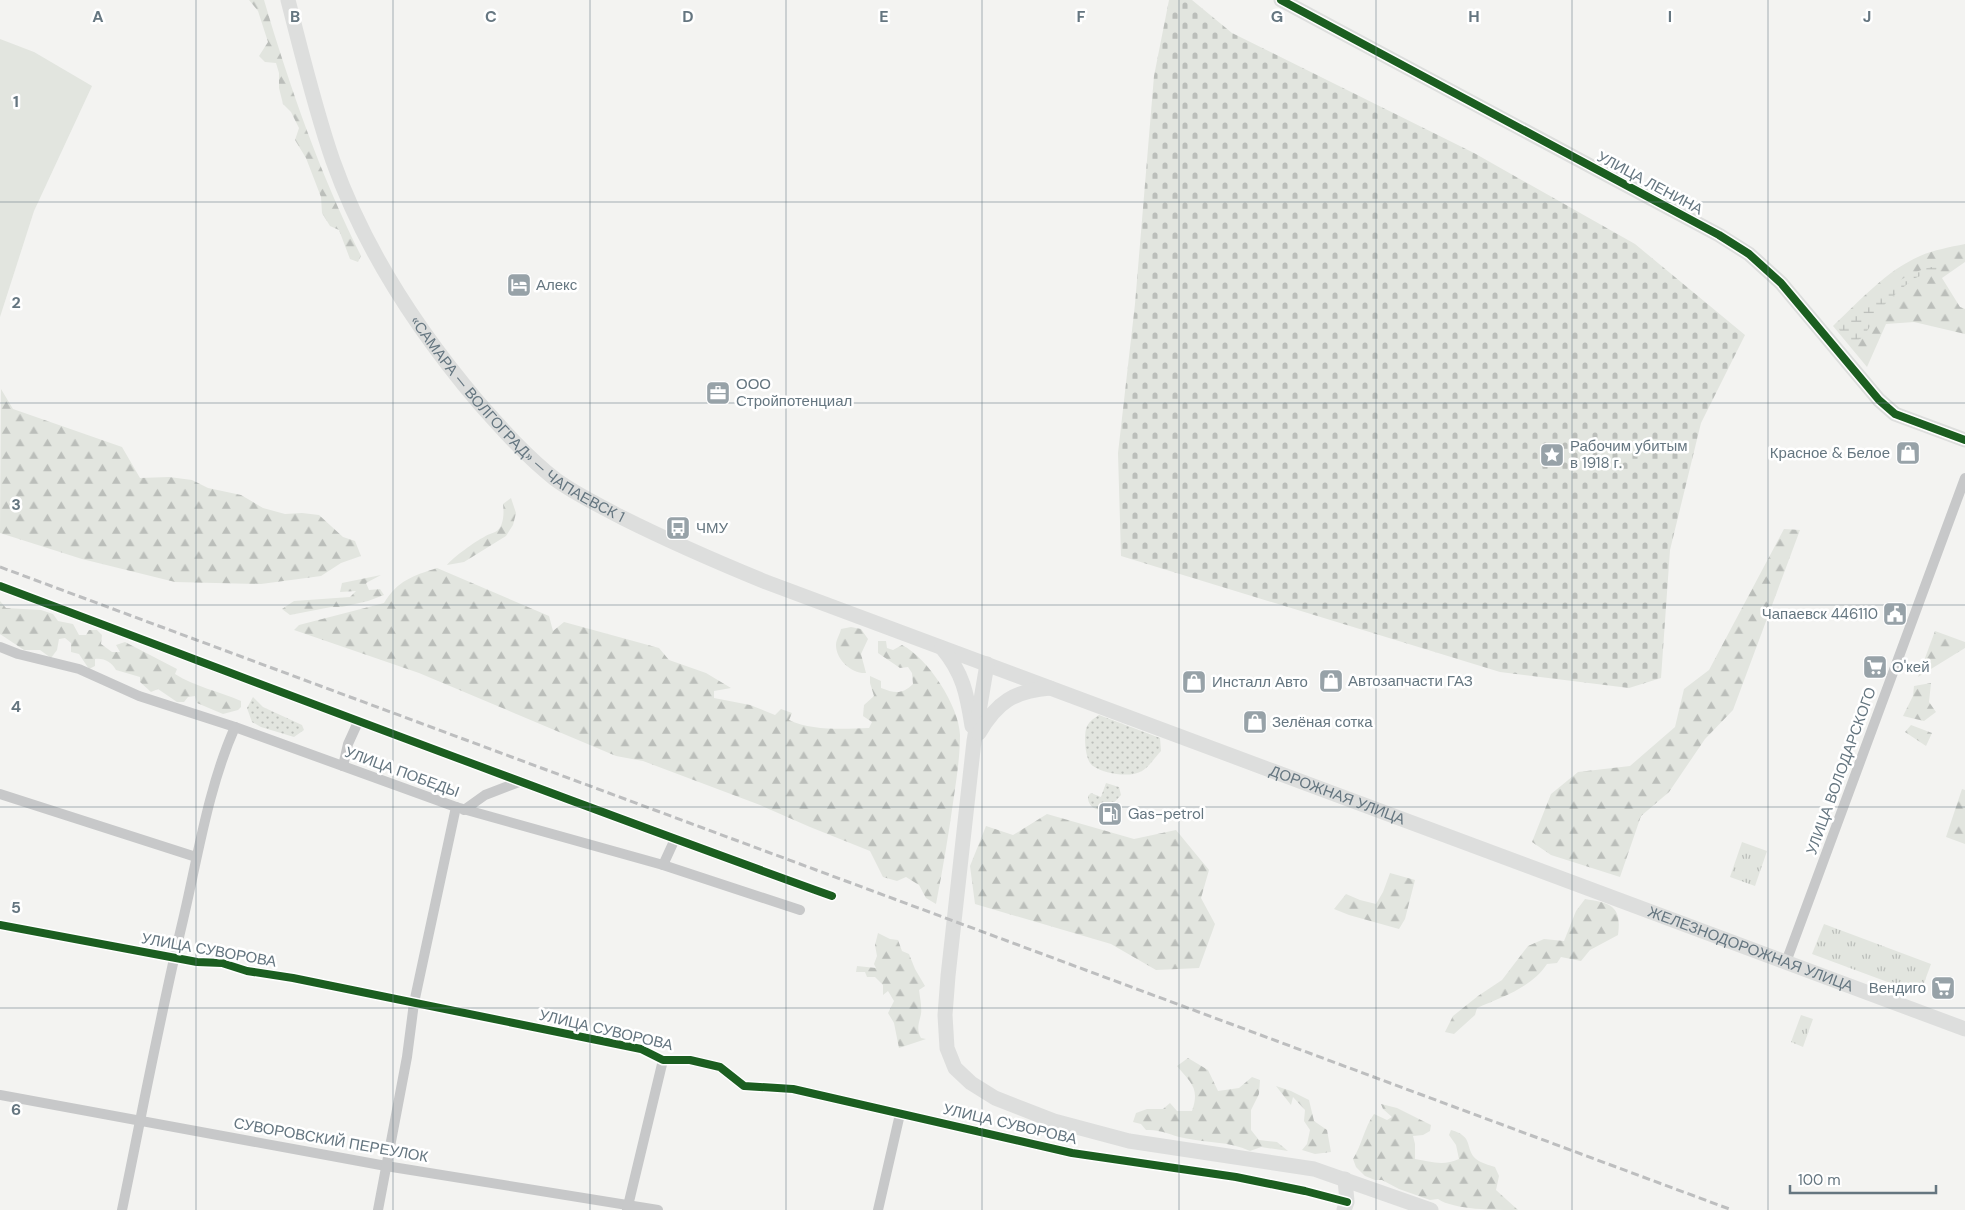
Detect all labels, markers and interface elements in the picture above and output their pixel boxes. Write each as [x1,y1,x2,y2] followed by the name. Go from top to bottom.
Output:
[92,6,104,27] text: A
[290,6,300,27] text: B
[485,6,497,27] text: C
[682,6,694,27] text: D
[879,6,889,27] text: E
[1077,6,1086,27] text: F
[1271,6,1283,27] text: G
[1468,6,1480,27] text: H
[1668,6,1672,27] text: I
[1863,6,1871,27] text: J
[13,91,19,112] text: 1
[1594,147,1706,219] street label: УЛИЦА ЛЕНИНА
[506,272,532,298] hotel icon: Алекс
[536,275,578,295] place label: Алекс
[11,292,21,313] text: 2
[406,312,628,527] street label: «САМАРА — ВОЛГОГРАД» — ЧАПАЕВСК 1
[736,374,852,411] place label: ООО Стройпотенциал
[705,380,731,406] office icon: ООО Стройпотенциал
[1570,436,1688,473] place label: Рабочим убитым в 1918 г.
[1895,440,1921,466] shop icon: Красное & Белое
[1539,442,1565,468] place icon: Рабочим убитым в 1918 г.
[1770,443,1890,463] place label: Красное & Белое
[11,494,21,515] text: 3
[665,515,691,541] bus stop icon: ЧМУ
[696,518,728,538] place label: ЧМУ
[1882,601,1908,627] public building icon: Чапаевск 446110
[1762,604,1878,624] place label: Чапаевск 446110
[1862,654,1888,680] supermarket icon: О'кей
[1892,657,1930,677] place label: О'кей
[1318,668,1344,694] shop icon: Автозапчасти ГАЗ
[1181,669,1207,695] shop icon: Инсталл Авто
[1348,671,1473,691] place label: Автозапчасти ГАЗ
[1212,672,1308,692] place label: Инсталл Авто
[1801,684,1881,858] street label: УЛИЦА ВОЛОДАРСКОГО
[11,696,21,717] text: 4
[1242,709,1268,735] shop icon: Зелёная сотка
[1272,712,1373,732] place label: Зелёная сотка
[342,742,462,802] street label: УЛИЦА ПОБЕДЫ
[1267,761,1408,829] street label: ДОРОЖНАЯ УЛИЦА
[1097,801,1123,827] fuel station icon: Gas-petrol
[1128,804,1204,824] place label: Gas-petrol
[11,897,21,918] text: 5
[1645,902,1856,997] street label: ЖЕЛЕЗНОДОРОЖНАЯ УЛИЦА
[140,928,278,972] street label: УЛИЦА СУВОРОВА
[1930,975,1956,1001] supermarket icon: Вендиго
[1869,978,1926,998] place label: Вендиго
[537,1005,675,1055] street label: УЛИЦА СУВОРОВА
[11,1099,21,1120] text: 6
[941,1099,1079,1149] street label: УЛИЦА СУВОРОВА
[232,1113,430,1167] street label: СУВОРОВСКИЙ ПЕРЕУЛОК
[1790,1162,1936,1194] scale bar
[1798,1170,1841,1190] text: 100 m

